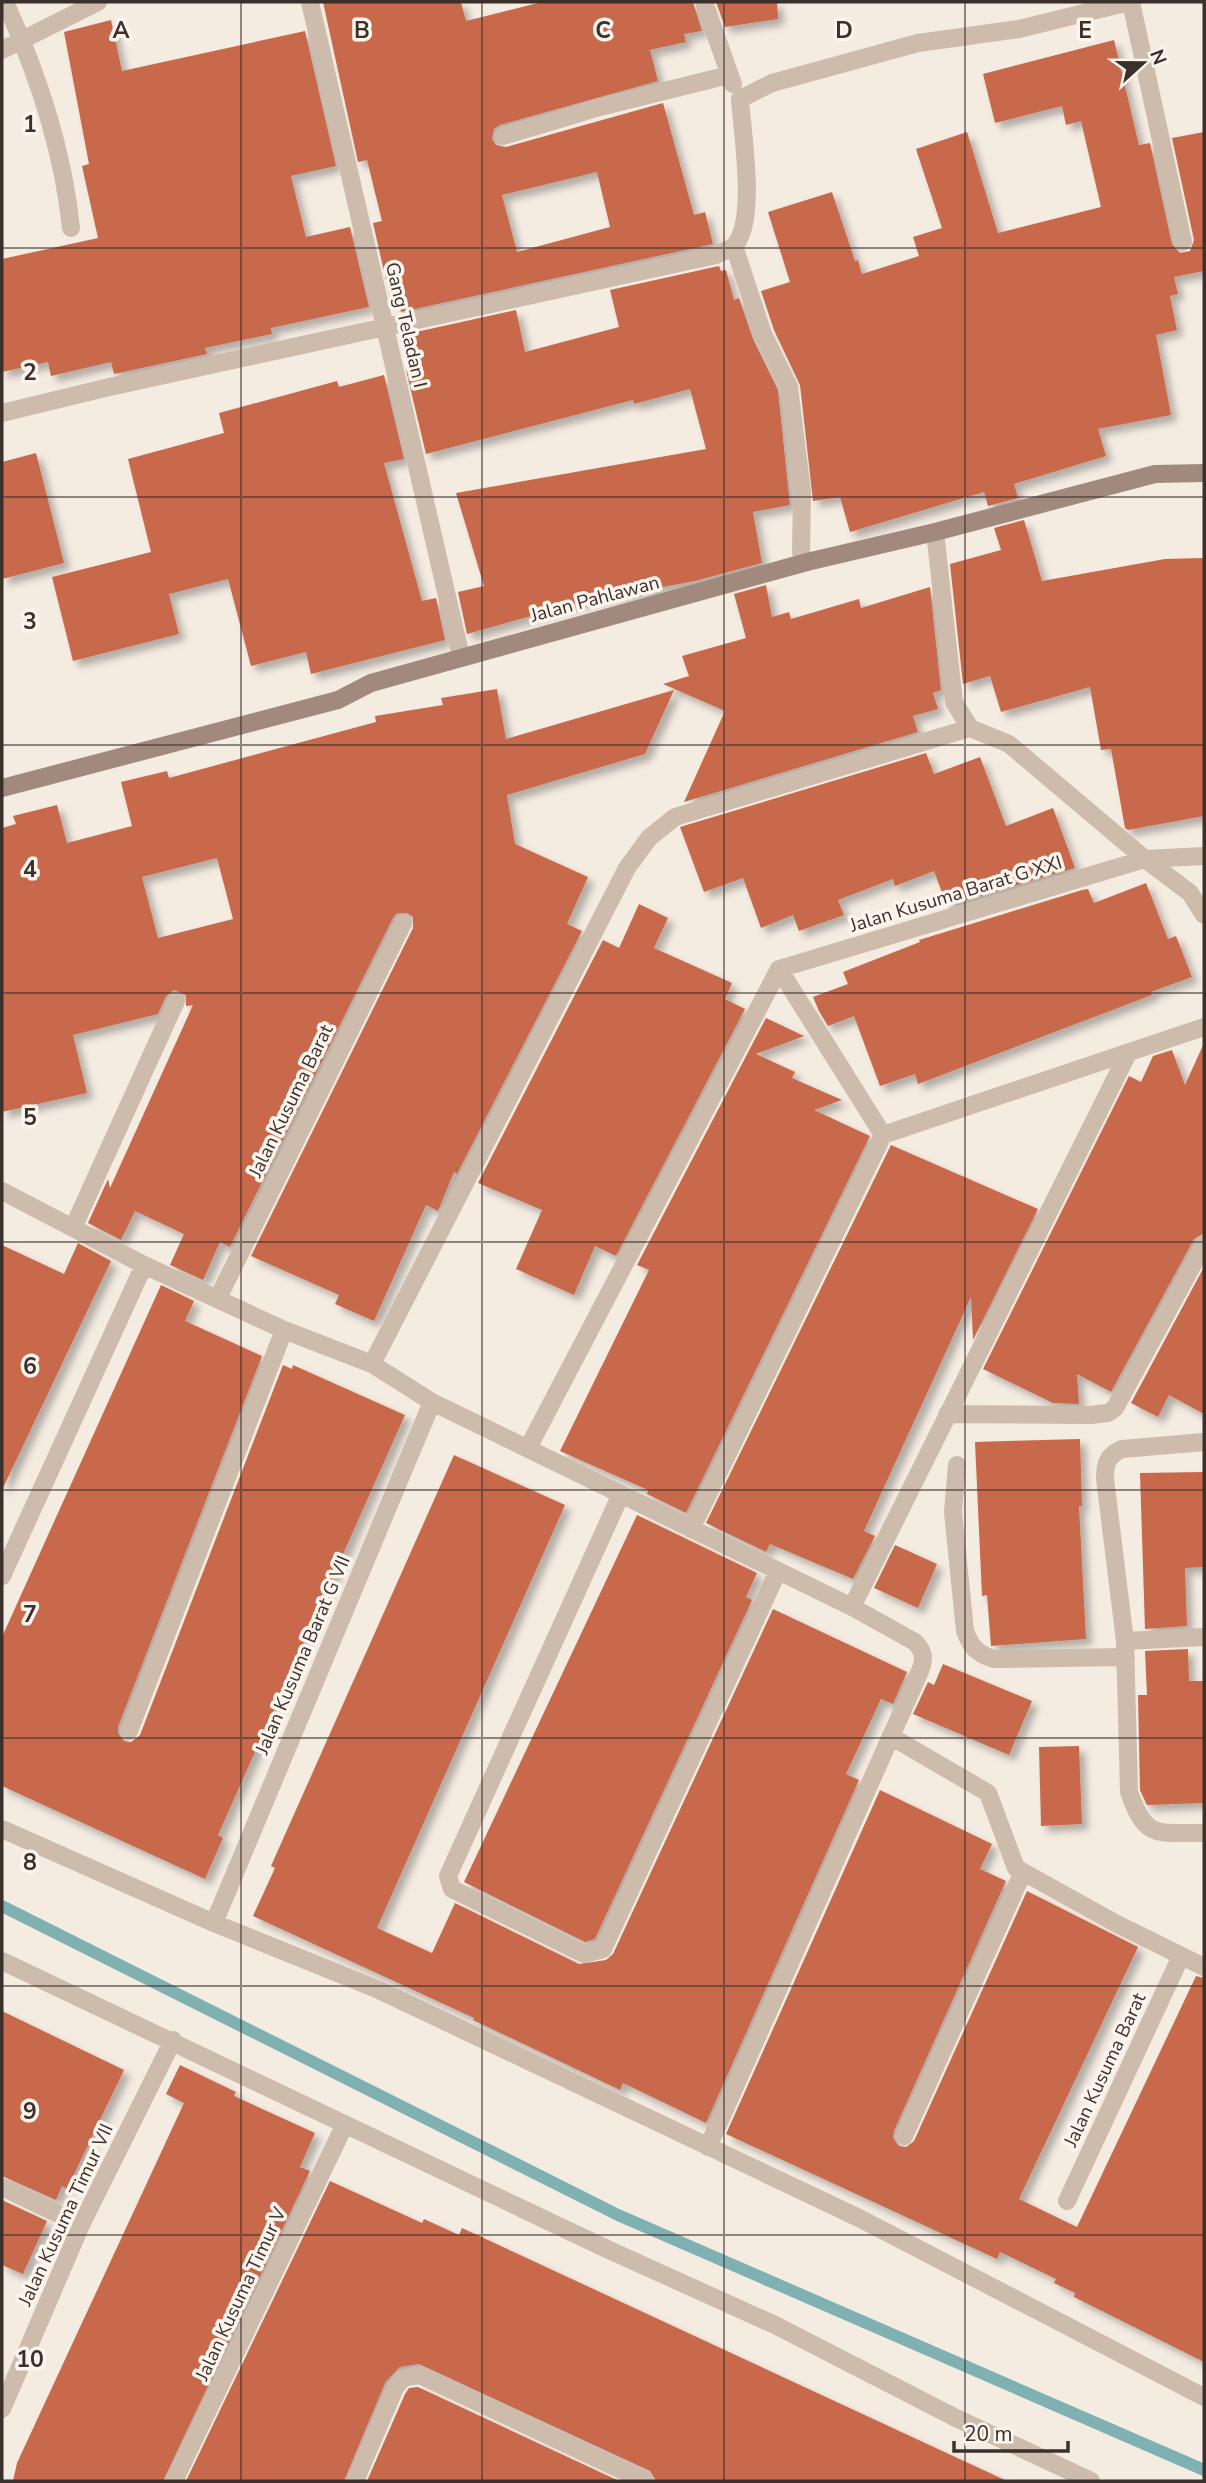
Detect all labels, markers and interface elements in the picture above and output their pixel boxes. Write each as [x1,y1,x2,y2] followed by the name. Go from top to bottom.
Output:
[112,15,130,46] text: A
[354,15,370,46] text: B
[595,15,611,46] text: C
[835,15,853,46] text: D
[1078,15,1092,46] text: E
[1108,28,1178,98] north arrow
[1143,46,1173,69] text: N
[23,109,37,140] text: 1
[379,260,433,390] street label: Gang Teladan I
[23,357,37,388] text: 2
[527,569,662,629] street label: Jalan Pahlawan
[23,606,37,637] text: 3
[846,849,1065,939] street label: Jalan Kusuma Barat G XXI
[23,854,37,885] text: 4
[242,1020,340,1183] street label: Jalan Kusuma Barat
[23,1102,37,1133] text: 5
[23,1351,37,1382] text: 6
[249,1552,357,1759] street label: Jalan Kusuma Barat G VII
[23,1599,37,1630] text: 7
[23,1847,37,1878] text: 8
[1057,1988,1152,2152] street label: Jalan Kusuma Barat
[23,2096,37,2127] text: 9
[12,2120,120,2311] street label: Jalan Kusuma Timur VII
[189,2202,293,2386] street label: Jalan Kusuma Timur V
[16,2344,44,2375] text: 10
[954,2410,1068,2454] scale bar
[964,2420,1013,2448] text: 20 m

